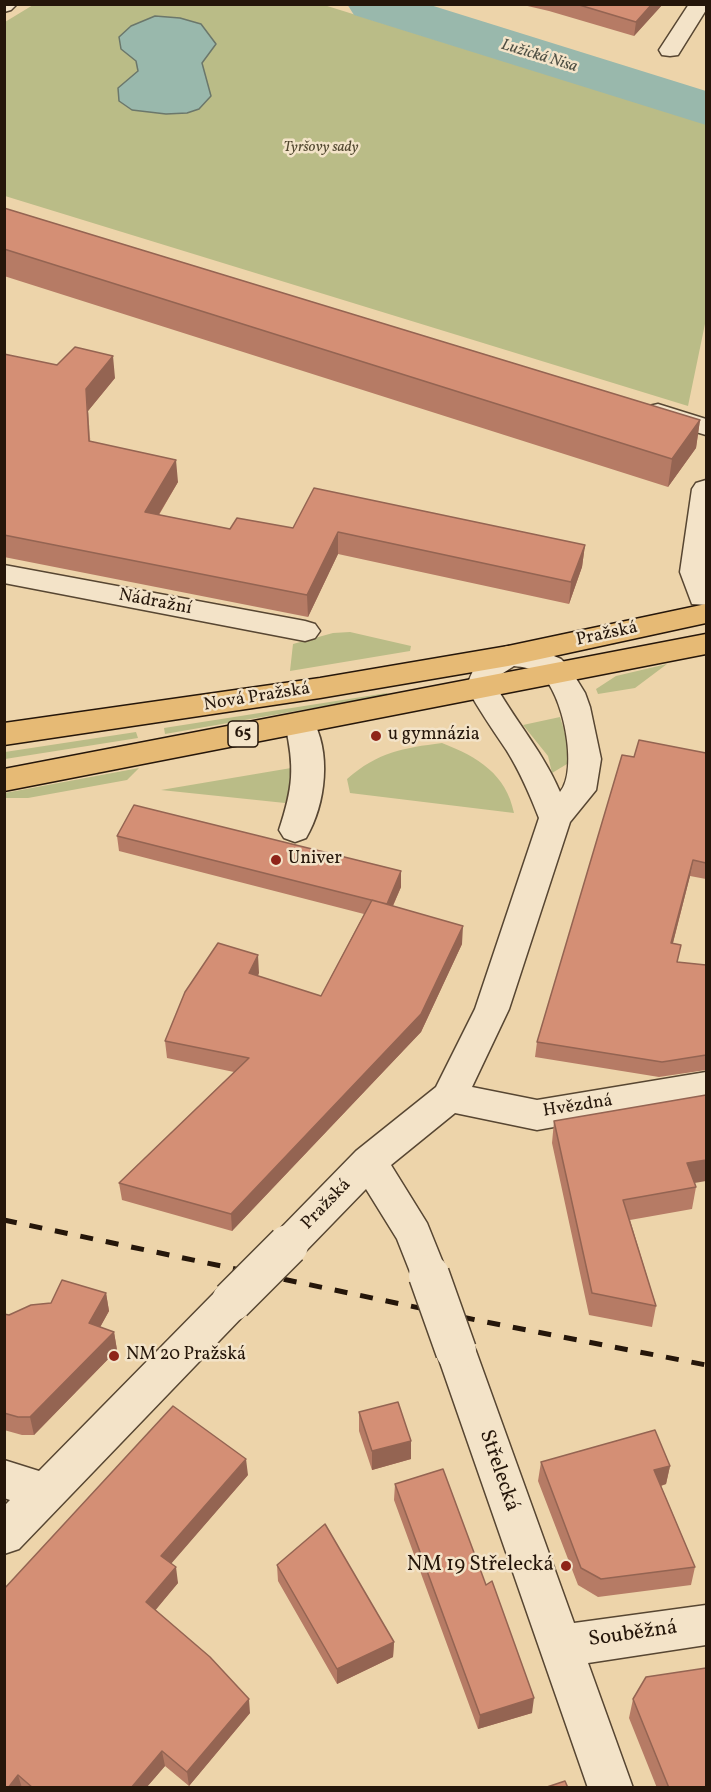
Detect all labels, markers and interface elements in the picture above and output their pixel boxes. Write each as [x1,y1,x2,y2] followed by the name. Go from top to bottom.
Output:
[499,36,579,78] water label: Lužická Nisa
[283,139,359,157] park label: Tyršovy sady
[117,585,193,621] street label: Nádražní
[574,618,640,652] street label: Pražská
[202,679,312,717] street label: Nová Pražská
[228,721,258,747] road number: 65
[388,725,480,747] place label: u gymnázia
[369,729,383,743] marker: u gymnázia
[288,849,342,871] place label: Univer
[269,853,283,867] marker: Univer
[542,1091,614,1123] street label: Hvězdná
[298,1175,356,1235] street label: Pražská
[126,1345,246,1367] place label: NM 20 Pražská
[107,1349,121,1363] marker: NM 20 Pražská
[472,1427,524,1515] street label: Střelecká
[407,1553,554,1579] place label: NM 19 Střelecká
[559,1559,573,1573] marker: NM 19 Střelecká
[587,1616,679,1654] street label: Souběžná

